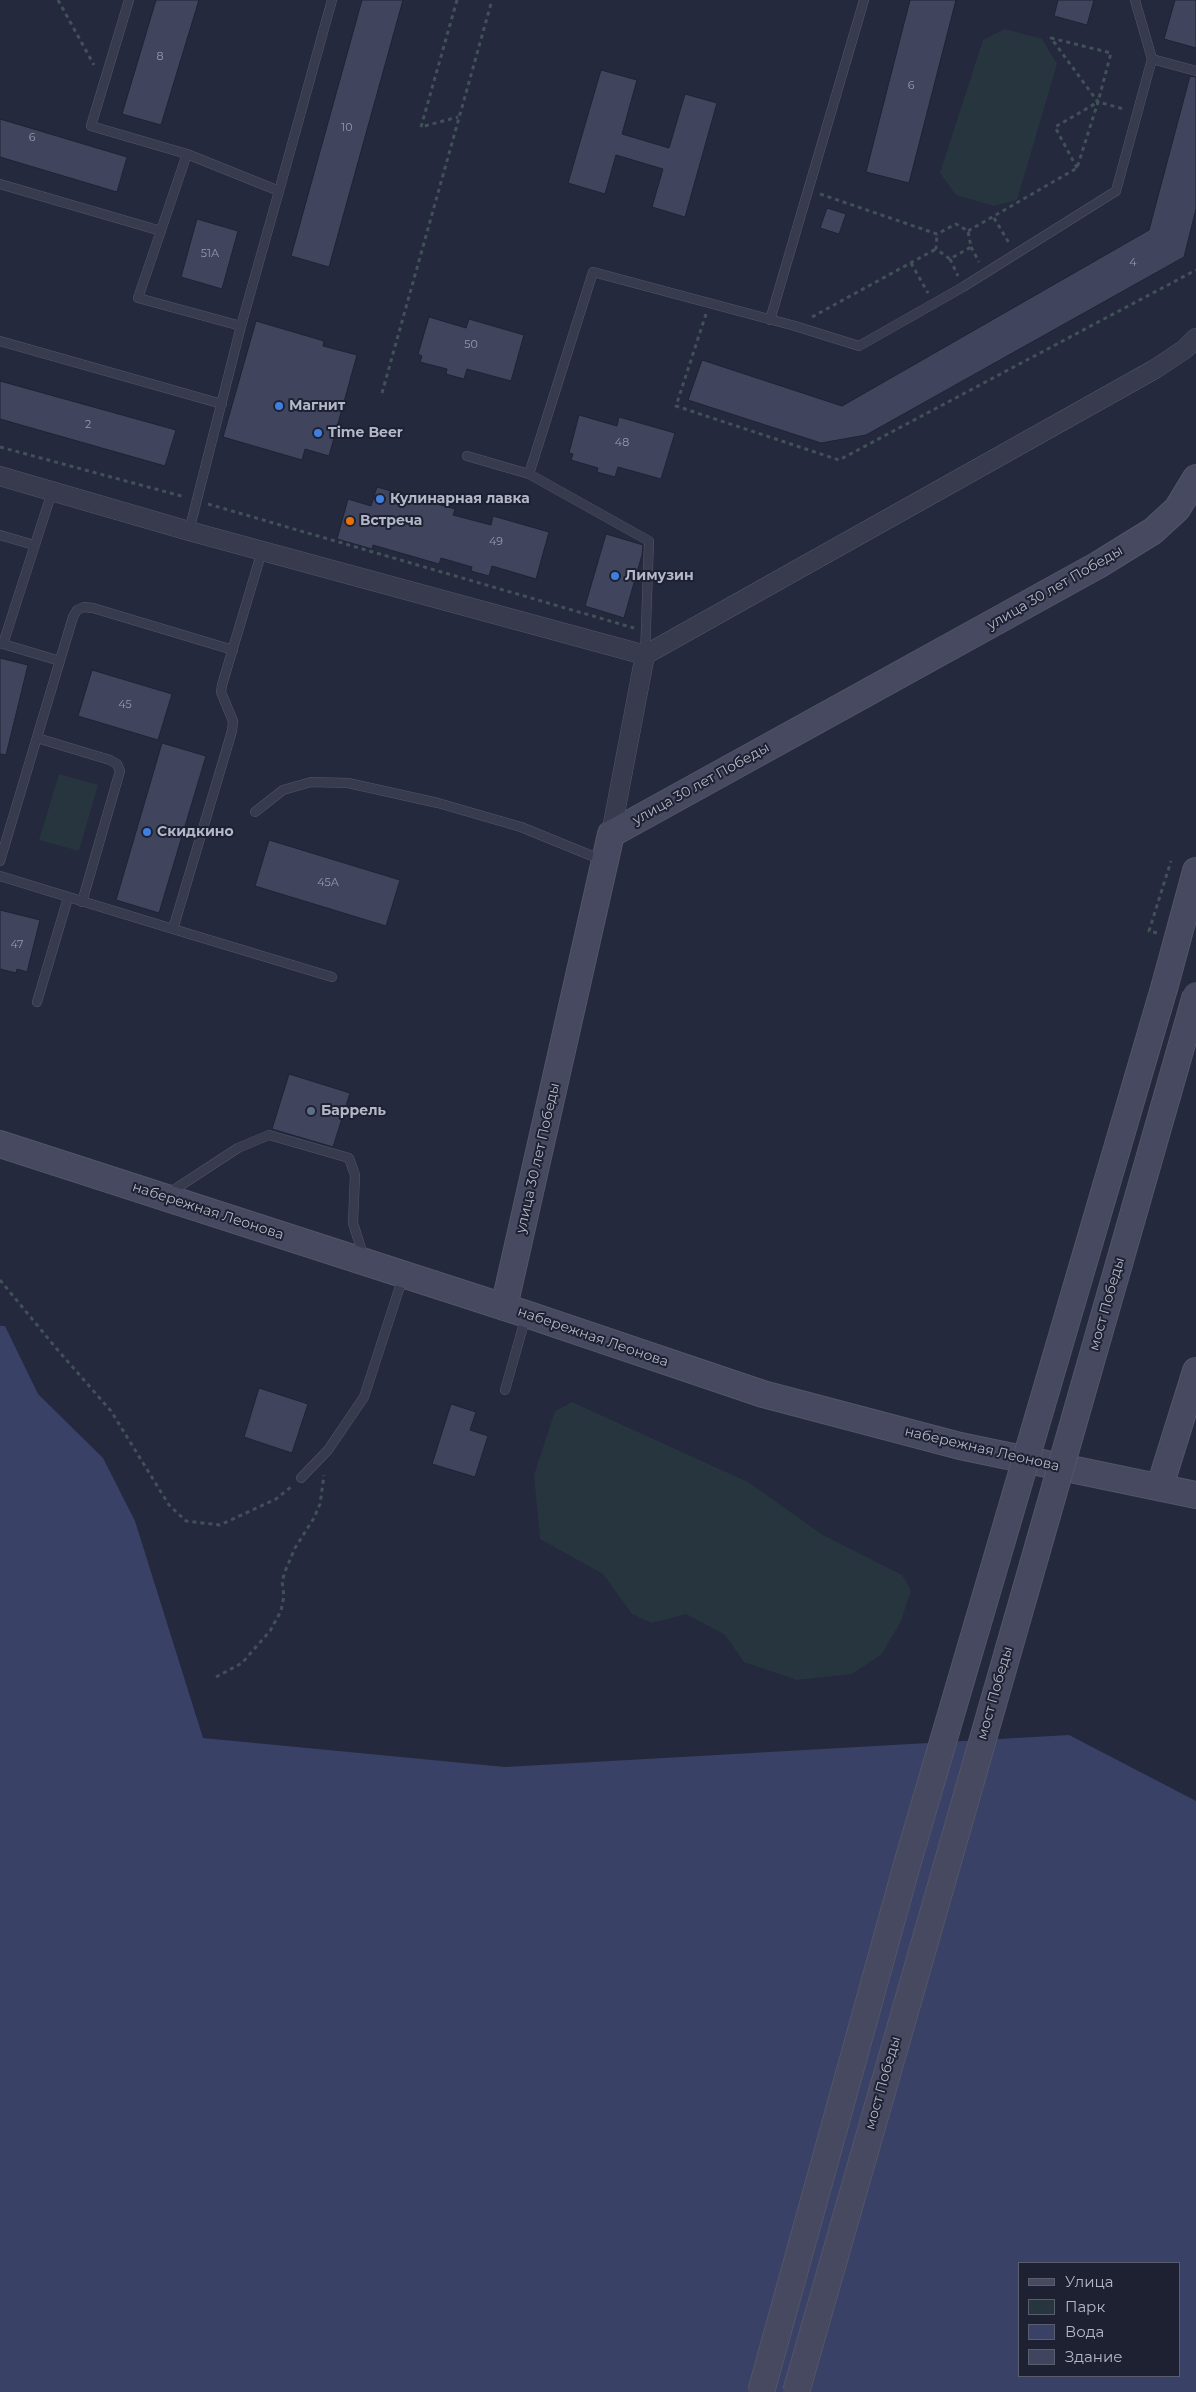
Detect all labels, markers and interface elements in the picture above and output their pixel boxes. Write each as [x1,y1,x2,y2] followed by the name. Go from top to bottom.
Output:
[156,50,164,64] house number: 8
[908,79,914,93] house number: 6
[341,121,353,135] house number: 10
[29,131,35,145] house number: 6
[201,247,219,261] house number: 51А
[1129,256,1137,270] house number: 4
[464,338,478,352] house number: 50
[289,398,345,414] place label: Магнит
[273,400,285,412] marker: Магнит
[85,418,91,432] house number: 2
[328,425,403,441] place label: Time Beer
[312,427,324,439] marker: Time Beer
[615,436,629,450] house number: 48
[390,491,530,507] place label: Кулинарная лавка
[374,493,386,505] marker: Кулинарная лавка
[360,513,422,529] place label: Встреча
[344,515,356,527] marker: Встреча
[489,535,503,549] house number: 49
[984,542,1126,634] street label: улица 30 лет Победы
[625,568,694,584] place label: Лимузин
[609,570,621,582] marker: Лимузин
[118,698,132,712] house number: 45
[630,739,772,829] street label: улица 30 лет Победы
[157,824,234,840] place label: Скидкино
[141,826,153,838] marker: Скидкино
[317,876,339,890] house number: 45А
[10,938,24,952] house number: 47
[512,1081,564,1235] street label: улица 30 лет Победы
[321,1103,386,1119] place label: Баррель
[305,1105,317,1117] marker: Баррель
[130,1179,286,1243] street label: набережная Леонова
[1086,1255,1128,1353] street label: мост Победы
[515,1303,671,1371] street label: набережная Леонова
[903,1423,1061,1475] street label: набережная Леонова
[974,1644,1016,1742] street label: мост Победы
[862,2034,904,2132] street label: мост Победы
[1018,2262,1181,2377] legend
[1065,2272,1113,2291] text: Улица
[1065,2297,1105,2316] text: Парк
[1065,2322,1104,2341] text: Вода
[1065,2347,1123,2366] text: Здание

